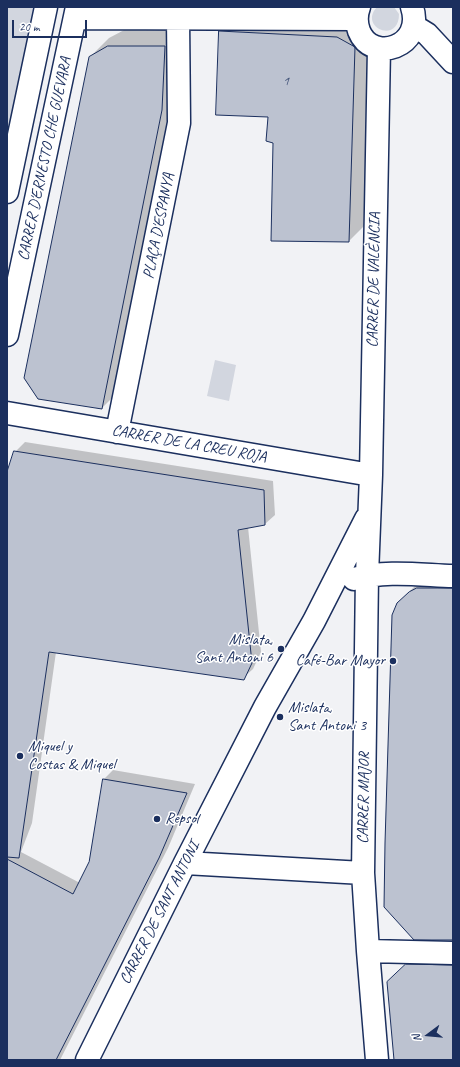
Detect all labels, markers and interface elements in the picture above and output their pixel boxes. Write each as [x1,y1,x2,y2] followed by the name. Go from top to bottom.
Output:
[14,12,89,38] scale bar
[19,19,39,35] text: 20 m
[14,56,76,262] street label: CARRER D'ERNESTO CHE GUEVARA
[283,73,289,89] house number: 1
[139,171,179,281] street label: PLAÇA D'ESPANYA
[363,212,385,348] street label: CARRER DE VALÈNCIA
[110,421,268,467] street label: CARRER DE LA CREU ROJA
[195,630,273,668] place label: Mislata, Sant Antoni 6
[276,644,286,654] marker: Mislata, Sant Antoni 6
[295,651,385,671] place label: Café-Bar Mayor
[388,656,398,666] marker: Café-Bar Mayor
[288,698,366,736] place label: Mislata, Sant Antoni 3
[275,712,285,722] marker: Mislata, Sant Antoni 3
[28,737,115,775] place label: Miquel y Costas & Miquel
[15,751,25,761] marker: Miquel y Costas & Miquel
[354,752,374,844] street label: CARRER MAJOR
[165,809,198,829] place label: Repsol
[152,814,162,824] marker: Repsol
[116,839,204,987] street label: CARRER DE SANT ANTONI
[408,1015,448,1055] north arrow
[409,1033,424,1044] text: N

